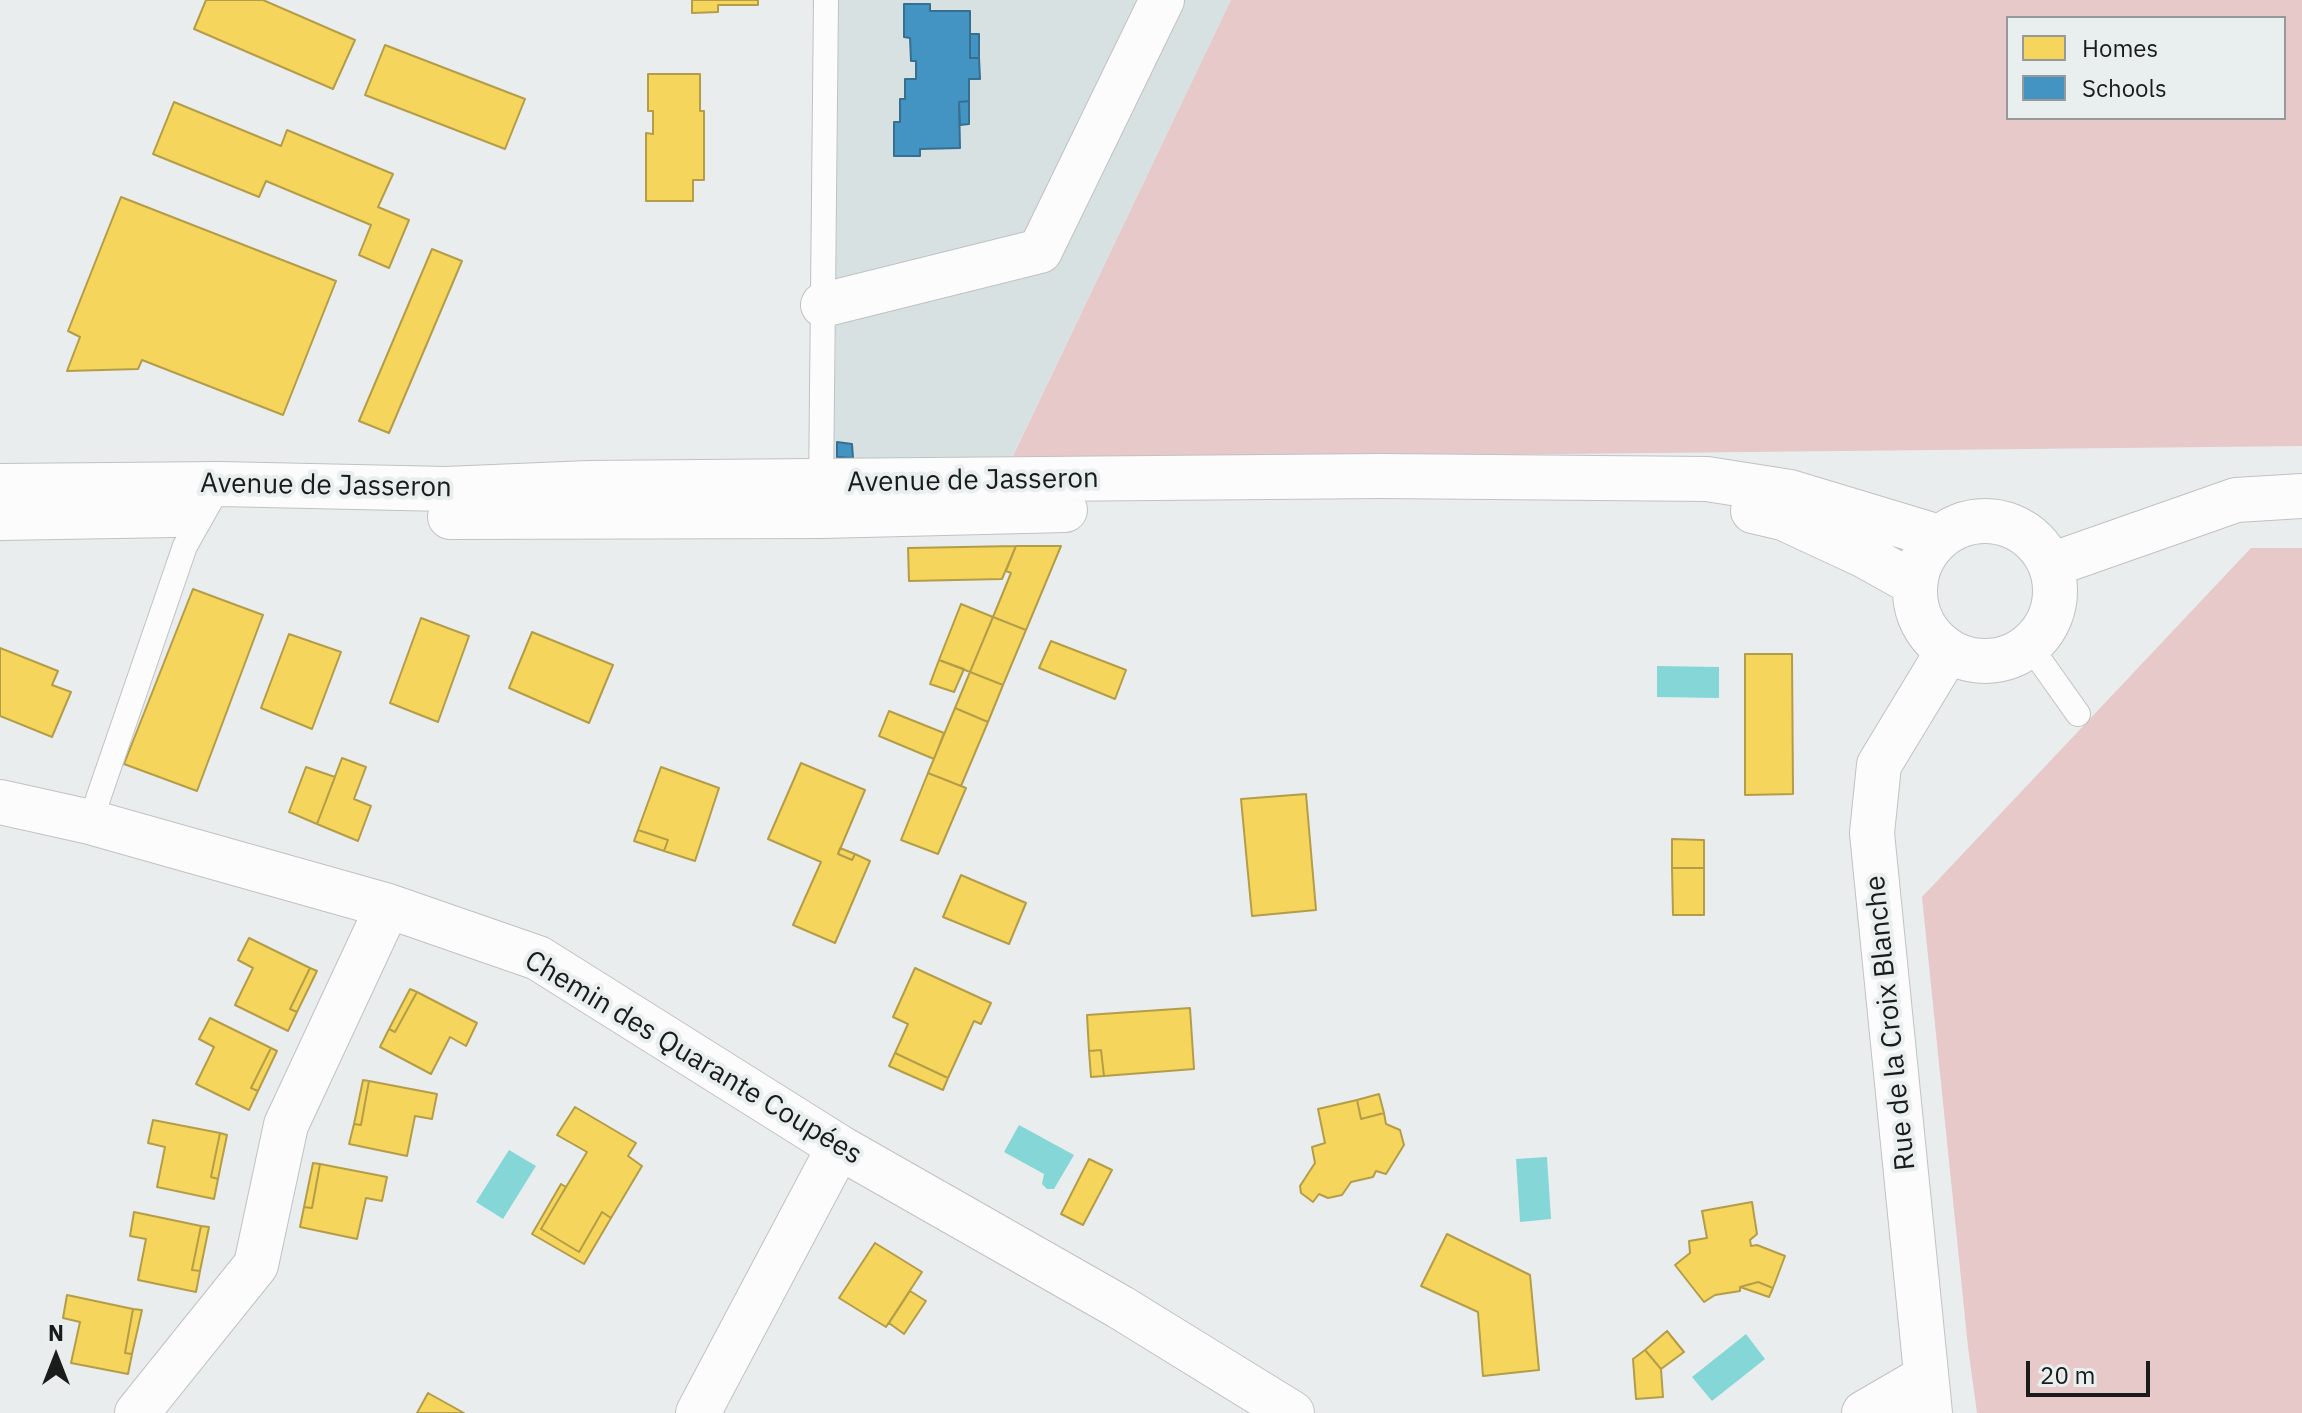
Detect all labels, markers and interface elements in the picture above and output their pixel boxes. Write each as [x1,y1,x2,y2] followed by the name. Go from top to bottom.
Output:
[2006,16,2286,120] legend
[2082,32,2158,64] text: Homes
[2082,72,2167,104] text: Schools
[847,462,1099,500] street label: Avenue de Jasseron
[200,467,452,505] street label: Avenue de Jasseron
[1859,874,1923,1172] street label: Rue de la Croix Blanche
[518,944,868,1172] street label: Chemin des Quarante Coupées
[16,1317,96,1397] north arrow
[48,1318,64,1347] text: N
[2030,1345,2154,1395] scale bar
[2040,1359,2095,1391] text: 20 m

